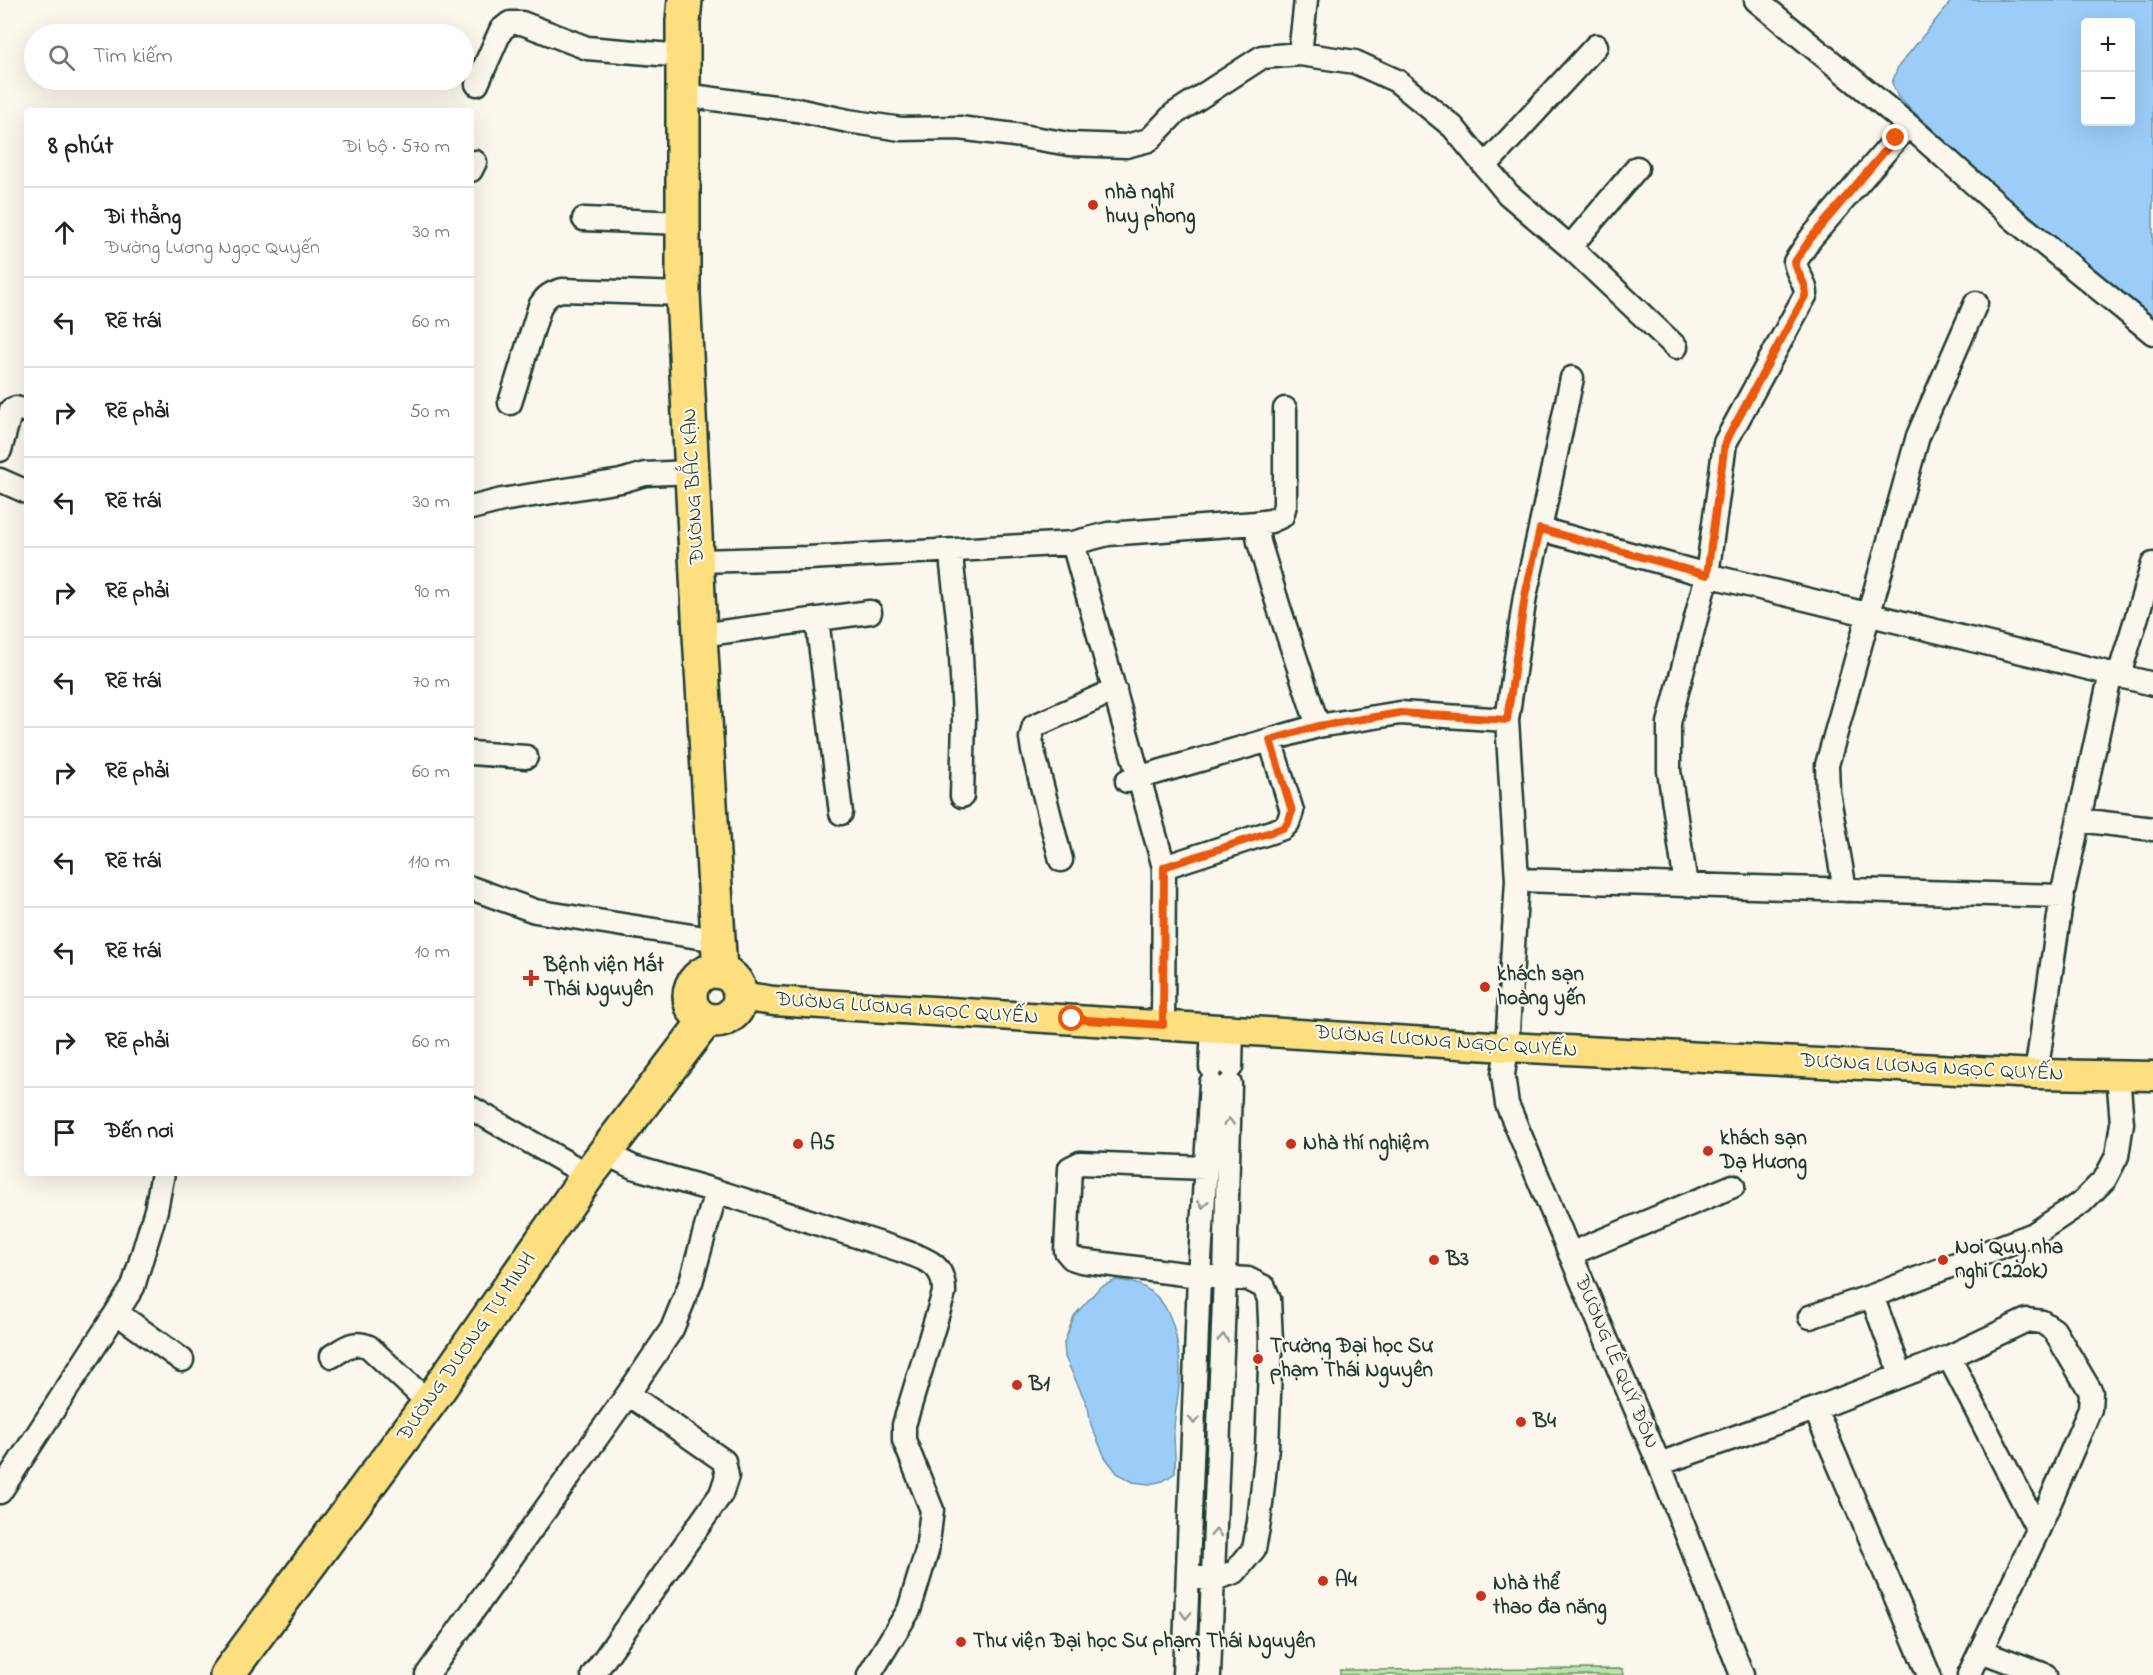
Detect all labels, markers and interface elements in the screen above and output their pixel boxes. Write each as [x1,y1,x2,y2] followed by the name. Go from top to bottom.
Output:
[2081,18,2135,126] map controls
[2081,18,2135,72] button: +
[24,24,474,90] search box
[45,41,78,74] icon: search
[93,41,173,73] text: Tìm kiếm
[2081,72,2135,126] button: −
[1882,124,1908,150] route end
[48,128,114,166] text: 8 phút
[343,133,450,162] text: Đi bộ · 570 m
[1105,178,1195,234] place label: nhà nghỉ huy phong
[1086,198,1100,212] marker: nhà nghỉ huy phong
[105,202,181,234] text: Đi thẳng
[48,216,81,249] icon: ahead
[413,218,450,247] text: 30 m
[105,234,320,263] text: Đường Lương Ngọc Quyến
[48,306,81,339] icon: left
[105,306,162,338] text: Rẽ trái
[412,308,450,337] text: 60 m
[48,396,81,429] icon: right
[105,396,169,428] text: Rẽ phải
[409,398,450,427] text: 50 m
[670,407,713,566] street label: ĐƯỜNG BẮC KẠN
[48,486,81,519] icon: left
[105,486,162,518] text: Rẽ trái
[413,488,450,517] text: 30 m
[48,576,81,609] icon: right
[105,576,169,608] text: Rẽ phải
[415,578,450,607] text: 90 m
[48,666,81,699] icon: left
[105,666,162,698] text: Rẽ trái
[413,668,450,697] text: 70 m
[48,756,81,789] icon: right
[105,756,169,788] text: Rẽ phải
[412,758,450,787] text: 60 m
[48,846,81,879] icon: left
[105,846,162,878] text: Rẽ trái
[408,848,450,877] text: 110 m
[48,936,81,969] icon: left
[105,936,162,968] text: Rẽ trái
[414,938,450,967] text: 10 m
[543,951,665,1007] place label: Bệnh viện Mắt Thái Nguyên
[1497,960,1586,1016] place label: khách sạn hoàng yến
[522,969,540,987] marker: Bệnh viện Mắt Thái Nguyên
[1478,980,1492,994] marker: khách sạn hoàng yến
[774,984,1039,1033] street label: ĐƯỜNG LƯƠNG NGỌC QUYẾN
[1058,1005,1084,1031] route start
[1313,1017,1578,1066] street label: ĐƯỜNG LƯƠNG NGỌC QUYẾN
[48,1026,81,1059] icon: right
[105,1026,169,1058] text: Rẽ phải
[412,1028,450,1057] text: 60 m
[1799,1045,2064,1090] street label: ĐƯỜNG LƯƠNG NGỌC QUYẾN
[48,1116,81,1149] icon: arrive
[105,1116,174,1148] text: Đến nơi
[1223,1117,1235,1126] one-way arrow
[1719,1124,1807,1180] place label: khách sạn Dạ Hương
[810,1129,835,1159] place label: A5
[1303,1129,1429,1161] place label: Nhà thí nghiệm
[791,1137,805,1151] marker: A5
[1284,1137,1298,1151] marker: Nhà thí nghiệm
[1701,1144,1715,1158] marker: khách sạn Dạ Hương
[1196,1200,1209,1209] one-way arrow
[1955,1233,2063,1289] place label: Noi Quy nha nghi (220k)
[1445,1245,1469,1275] place label: B3
[390,1246,544,1448] street label: ĐƯỜNG DƯƠNG TỰ MINH
[1427,1253,1441,1267] marker: B3
[1936,1253,1950,1267] marker: Noi Quy nha nghi (220k)
[1565,1270,1666,1453] street label: ĐƯỜNG LÊ QUÝ ĐÔN
[1270,1332,1433,1388] place label: Trường Đại học Sư phạm Thái Nguyên
[1216,1333,1229,1342] one-way arrow
[1251,1352,1265,1366] marker: Trường Đại học Sư phạm Thái Nguyên
[1028,1370,1050,1400] place label: B1
[1010,1378,1024,1392] marker: B1
[1532,1407,1556,1437] place label: B4
[1514,1415,1528,1429] marker: B4
[1188,1416,1201,1425] one-way arrow
[1210,1528,1222,1537] one-way arrow
[1335,1566,1357,1596] place label: A4
[1492,1569,1607,1625] place label: Nhà thể thao đa năng
[1316,1574,1330,1588] marker: A4
[1474,1589,1488,1603] marker: Nhà thể thao đa năng
[1180,1610,1193,1619] one-way arrow
[973,1627,1315,1659] place label: Thư viện Đại học Sư phạm Thái Nguyên
[954,1635,968,1649] marker: Thư viện Đại học Sư phạm Thái Nguyên

